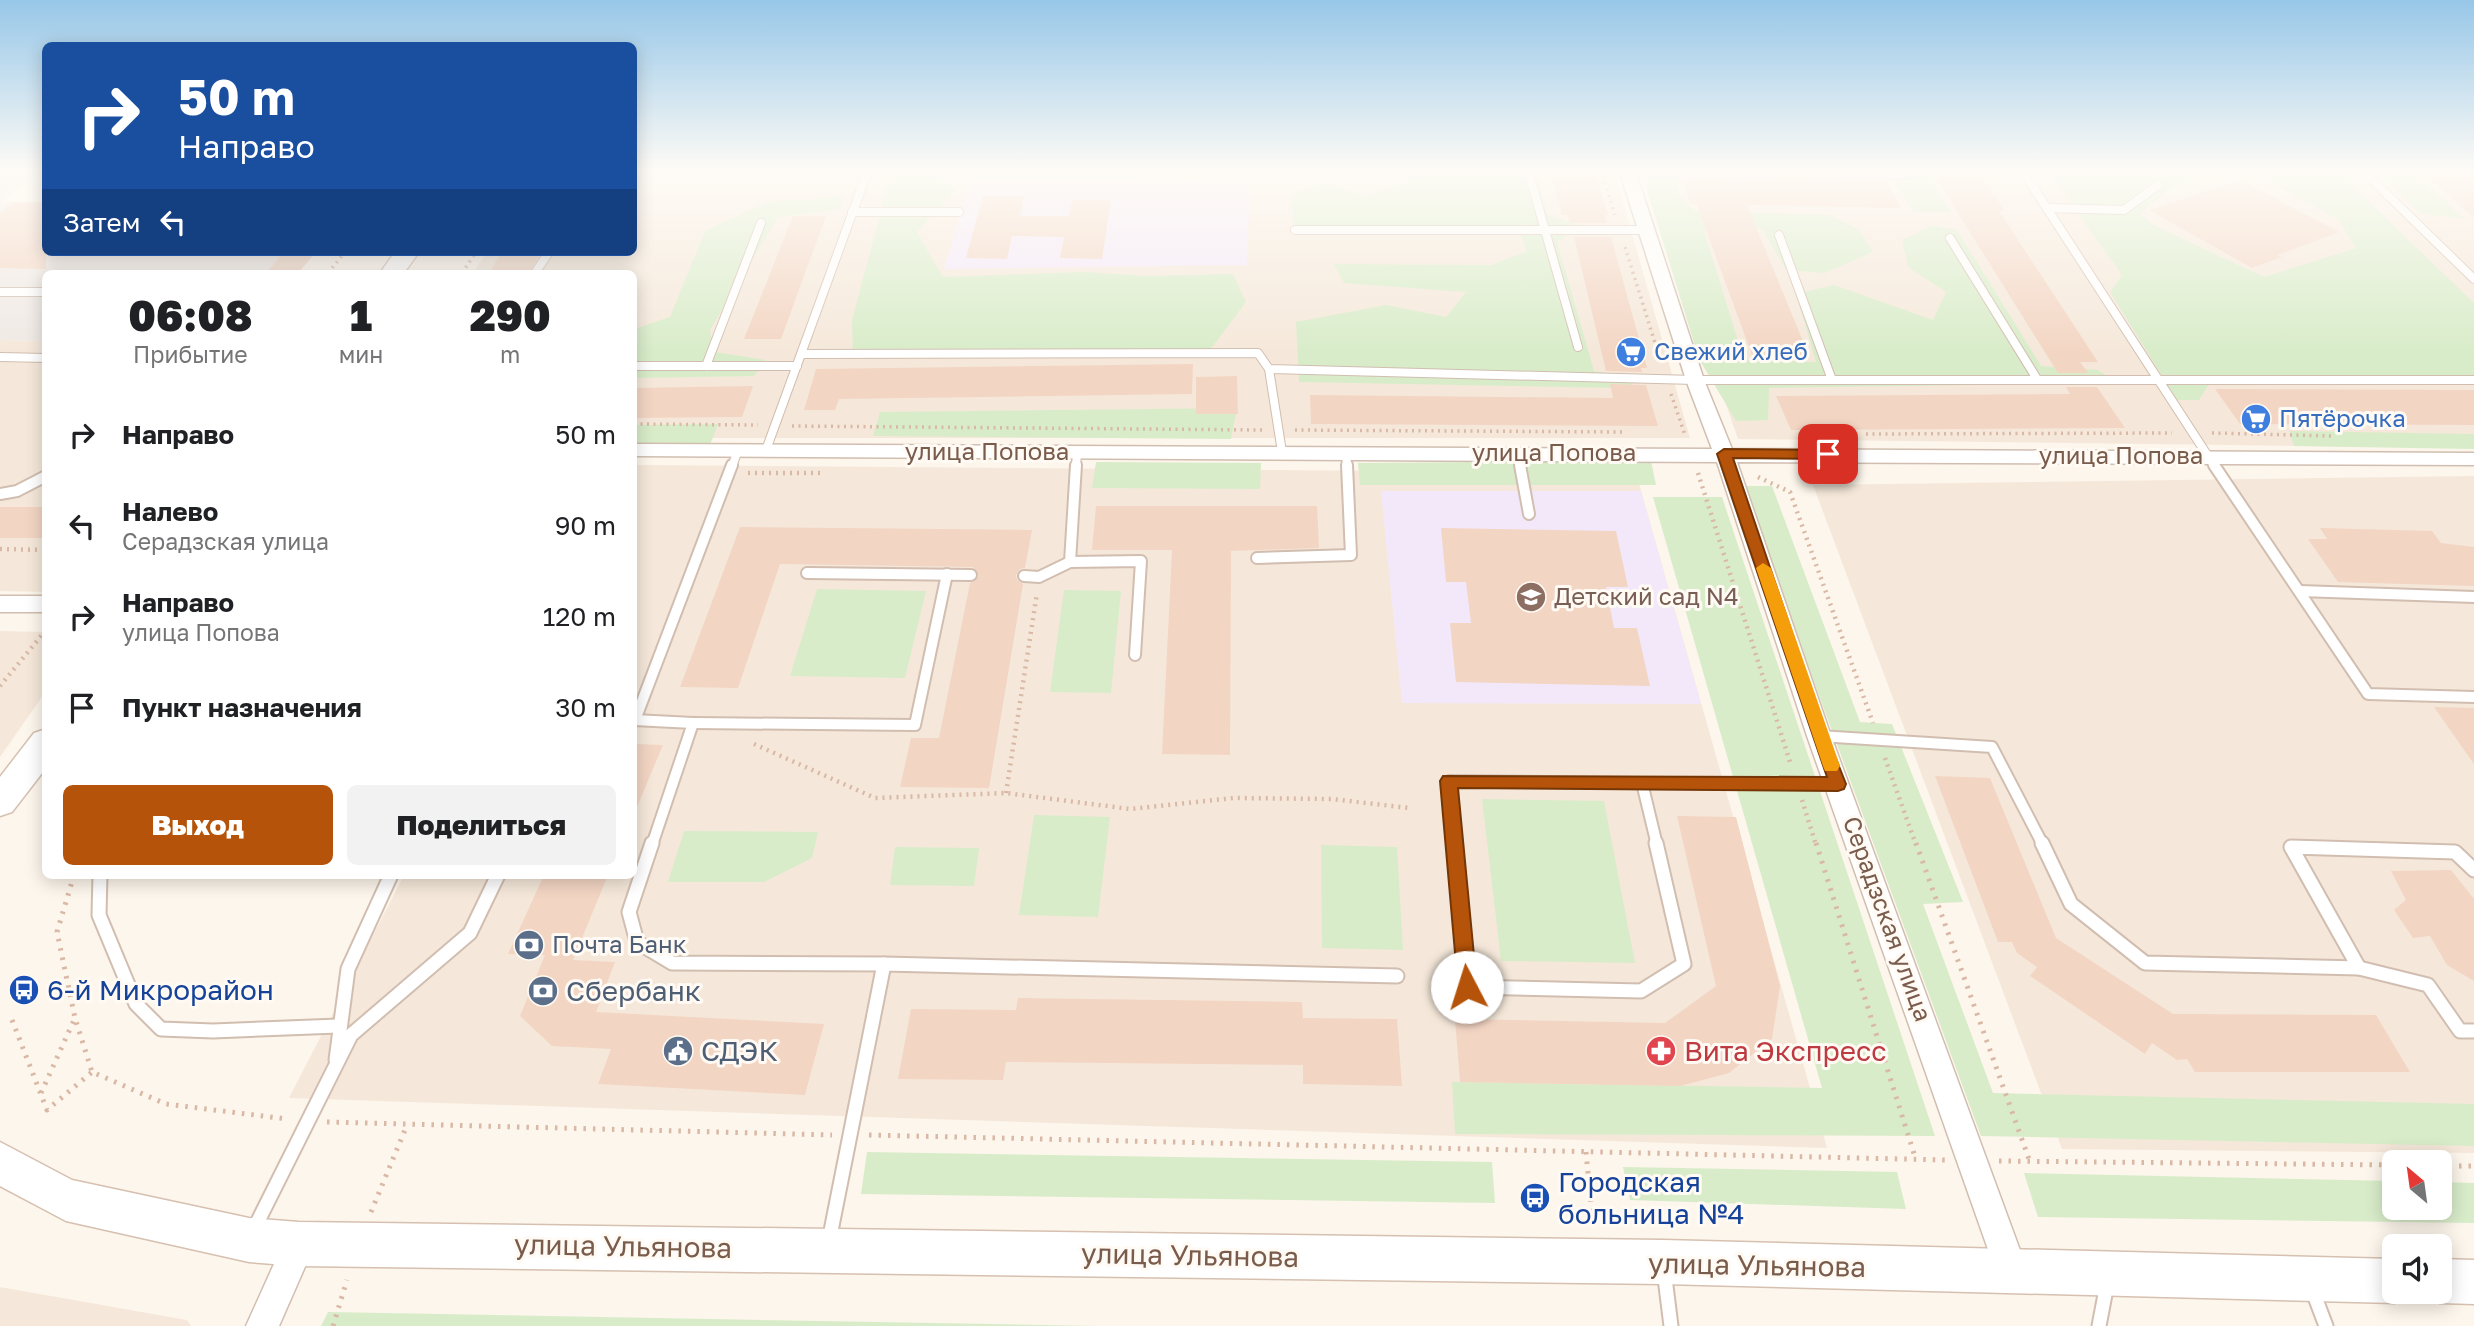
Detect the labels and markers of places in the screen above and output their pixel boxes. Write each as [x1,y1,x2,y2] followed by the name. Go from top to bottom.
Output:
[1614,335,1648,369] supermarket icon: Свежий хлеб
[1654,336,1808,365] place label: Свежий хлеб
[2239,402,2273,436] supermarket icon: Пятёрочка
[2279,403,2406,432] place label: Пятёрочка
[1798,424,1858,484] pin
[1514,580,1548,614] school or university icon: Детский сад N4
[1554,581,1739,610] place label: Детский сад N4
[512,928,546,962] bank icon: Почта Банк
[552,929,687,958] place label: Почта Банк
[7,973,41,1007] bus stop icon: 6-й Микрорайон
[47,973,274,1006] place label: 6-й Микрорайон
[526,974,560,1008] bank icon: Сбербанк
[566,974,701,1007] place label: Сбербанк
[661,1034,695,1068] public building icon: СДЭК
[701,1034,778,1067] place label: СДЭК
[1644,1034,1678,1068] pharmacy icon: Вита Экспресс
[1684,1034,1886,1067] place label: Вита Экспресс
[1558,1165,1745,1230] place label: Городская больница №4
[1518,1181,1552,1215] bus stop icon: Городская больница №4

